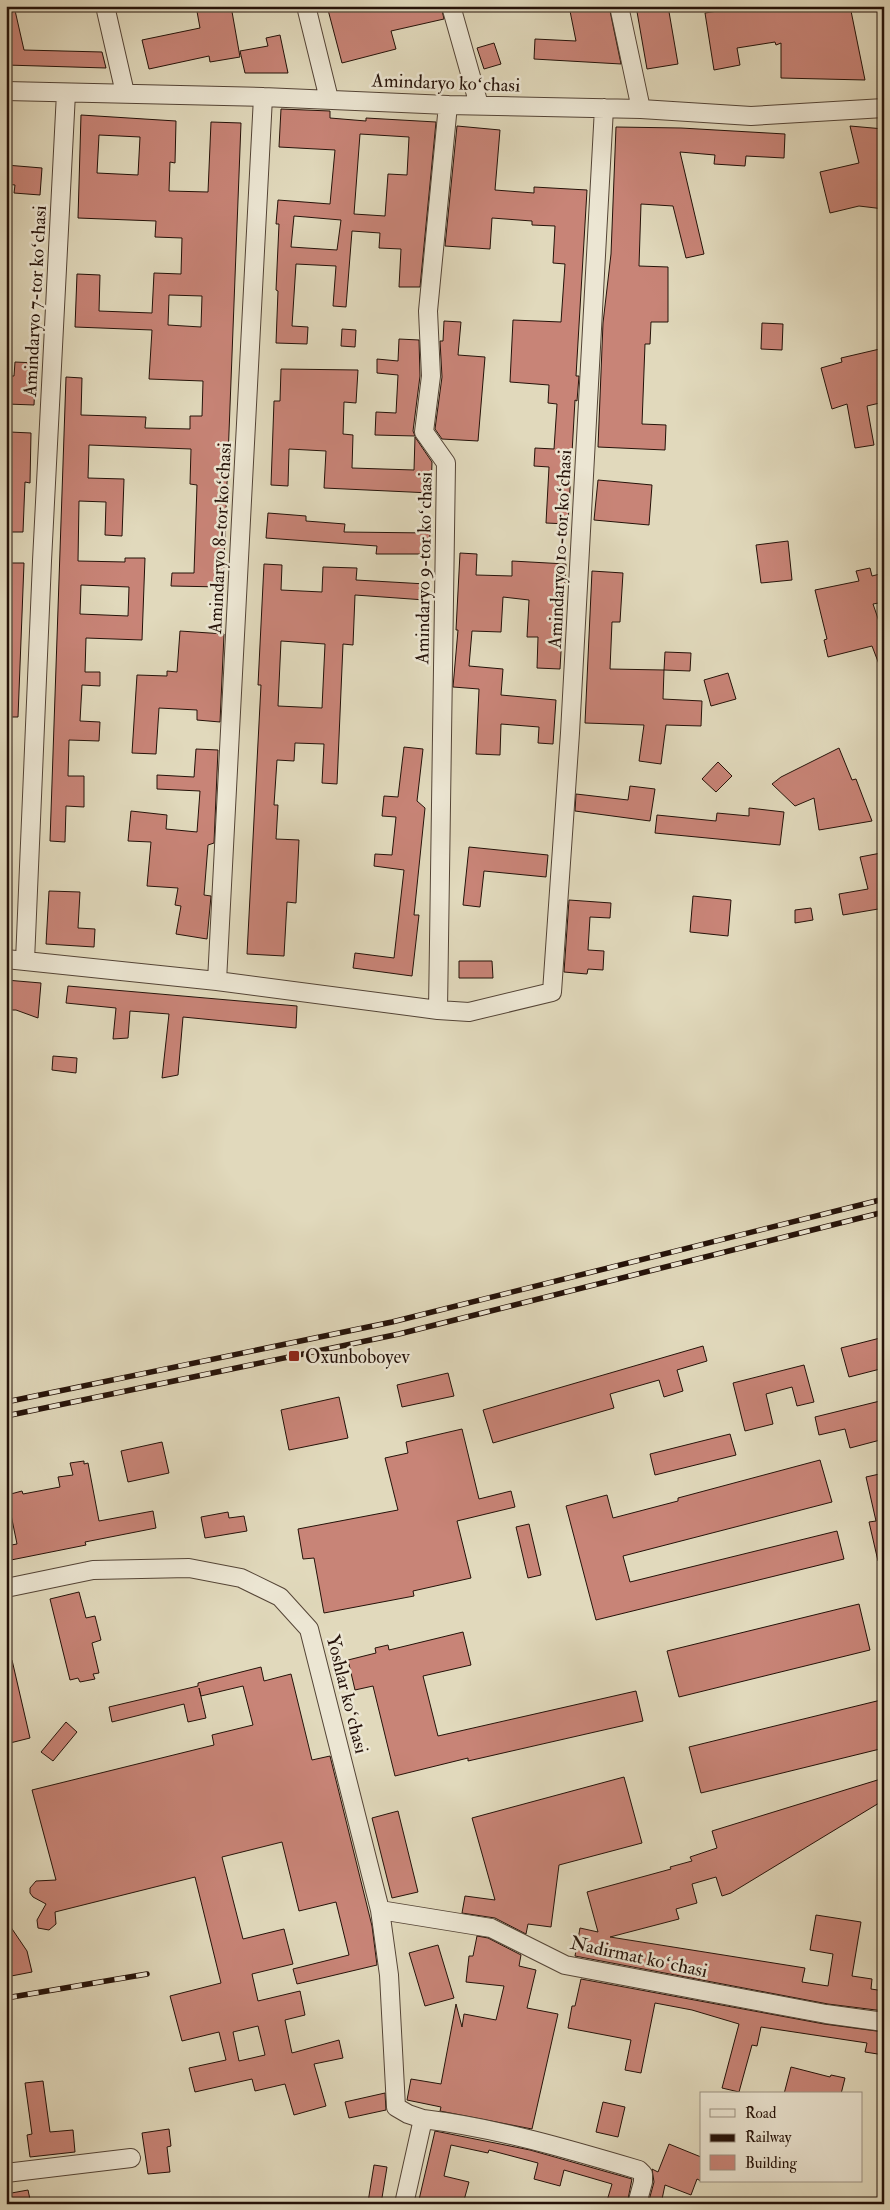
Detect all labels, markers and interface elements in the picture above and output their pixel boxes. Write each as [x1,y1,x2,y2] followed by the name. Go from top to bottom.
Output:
[370,68,521,98] street label: Amindaryo koʻchasi
[18,205,52,398] street label: Amindaryo 7-tor koʻchasi
[203,442,237,635] street label: Amindaryo 8-tor koʻchasi
[543,449,577,650] street label: Amindaryo 10-tor koʻchasi
[410,472,438,665] street label: Amindaryo 9-tor koʻchasi
[305,1345,410,1369] place label: Oxunboboyev
[287,1349,301,1363] marker: Oxunboboyev
[321,1632,373,1756] street label: Yoshlar koʻchasi
[568,1931,710,1983] street label: Nadirmat koʻchasi
[700,2092,862,2182] legend
[745,2104,777,2123] text: Road
[745,2128,792,2147] text: Railway
[745,2154,797,2173] text: Building

